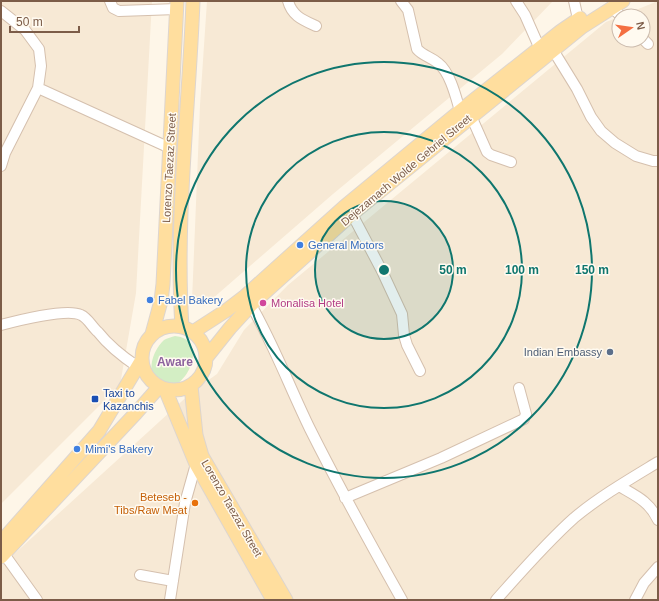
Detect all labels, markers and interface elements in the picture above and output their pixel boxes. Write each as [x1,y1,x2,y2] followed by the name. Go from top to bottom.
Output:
[10,8,79,34] scale bar
[611,8,651,48] north arrow
[16,15,43,29] text: 50 m
[634,21,647,31] text: N
[339,112,473,228] street label: Dejezamach Wolde Gebriel Street
[160,113,178,223] street label: Lorenzo Taezaz Street
[308,239,384,251] place label: General Motors
[295,240,305,250] marker: General Motors
[377,263,391,277] centre of rings
[439,263,467,277] text: 50 m
[505,263,539,277] text: 100 m
[575,263,609,277] text: 150 m
[158,294,223,306] place label: Fabel Bakery
[145,295,155,305] marker: Fabel Bakery
[271,297,344,309] place label: Monalisa Hotel
[258,298,268,308] marker: Monalisa Hotel
[524,346,602,358] place label: Indian Embassy
[605,347,615,357] marker: Indian Embassy
[157,355,193,369] district label: Aware
[103,387,154,412] place label: Taxi to Kazanchis
[90,394,100,404] marker: Taxi to Kazanchis
[85,443,154,455] place label: Mimi's Bakery
[72,444,82,454] marker: Mimi's Bakery
[199,457,265,559] street label: Lorenzo Taezaz Street
[114,491,187,516] place label: Beteseb - Tibs/Raw Meat
[190,498,200,508] marker: Beteseb - Tibs/Raw Meat

